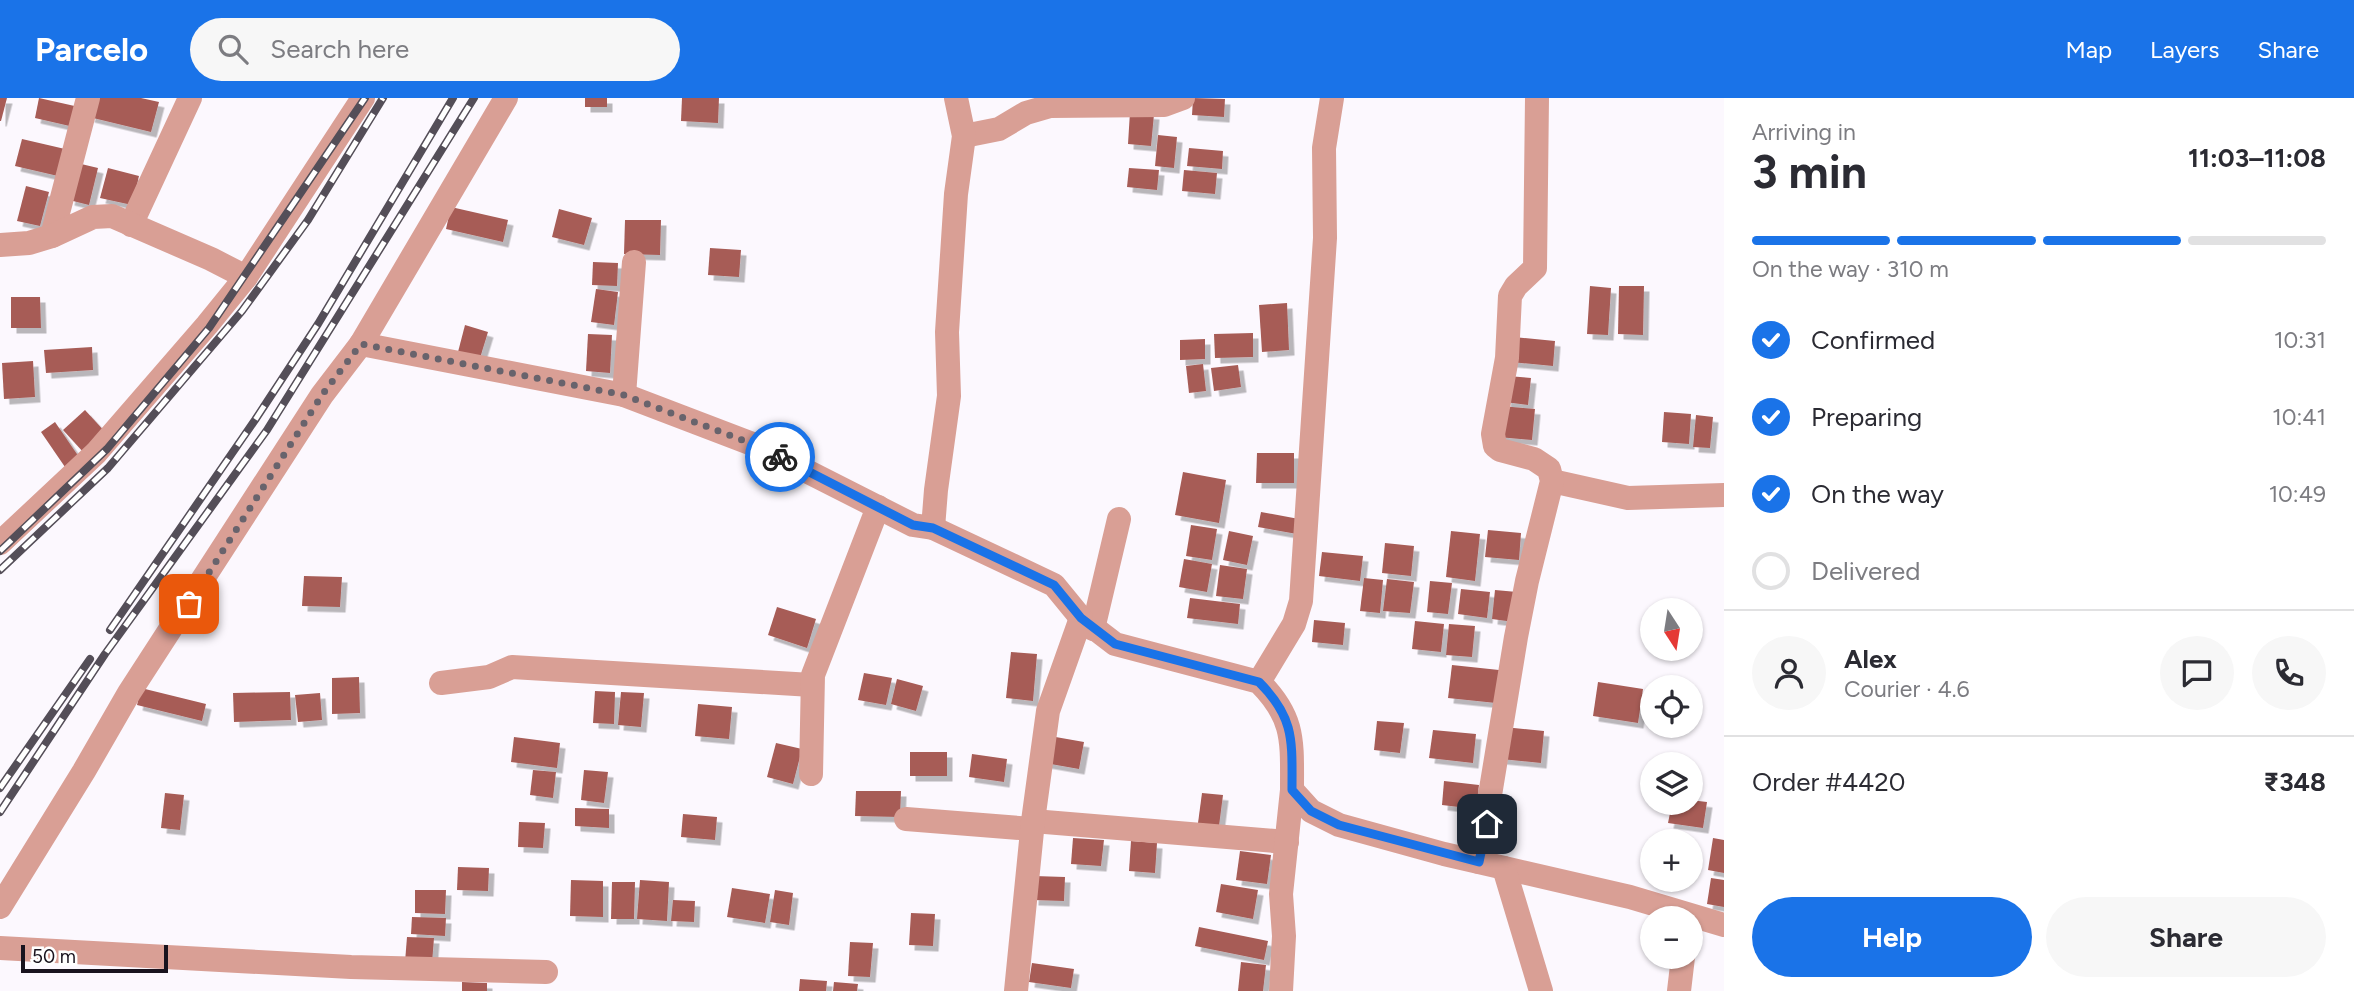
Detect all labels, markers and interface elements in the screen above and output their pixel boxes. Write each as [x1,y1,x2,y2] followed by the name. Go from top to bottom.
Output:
[190,18,680,81] search box
[35,30,148,69] text: Parcelo
[214,30,252,68] icon: search
[270,33,409,65] text: Search here
[2065,35,2112,64] text: Map
[2150,35,2219,64] text: Layers
[2257,35,2319,64] text: Share
[1752,118,1856,146] text: Arriving in
[2188,142,2326,174] text: 11:03–11:08
[1752,144,1867,200] text: 3 min
[1752,255,1949,283] text: On the way · 310 m
[1752,321,1790,359] icon: check
[1811,324,1935,356] text: Confirmed
[2274,326,2326,354] text: 10:31
[1752,398,1790,436] icon: check
[1811,401,1922,433] text: Preparing
[2272,403,2326,431] text: 10:41
[745,422,815,492] courier
[761,438,799,476] icon: bike
[1752,475,1790,513] icon: check
[1811,478,1944,510] text: On the way
[2269,480,2326,508] text: 10:49
[1811,555,1920,587] text: Delivered
[159,574,219,634] pin
[170,585,208,623] icon: bag
[1640,598,1703,662] north arrow
[1640,598,1703,969] map controls
[1752,636,1826,710] button: person
[2160,636,2234,710] button: chat
[2252,636,2326,710] button: phone
[1844,643,1897,675] text: Alex
[1640,675,1703,738] button: locate
[1844,675,1970,703] text: Courier · 4.6
[1640,752,1703,815] button: layers
[1752,766,1905,798] text: Order #4420
[2264,766,2326,798] text: ₹348
[1457,794,1517,854] pin
[1468,805,1506,843] icon: home
[1640,829,1703,892] button: +
[1752,897,2032,977] button: Help
[2046,897,2326,977] button: Share
[1640,906,1703,969] button: −
[21,942,168,974] scale bar
[32,945,76,968] text: 50 m

